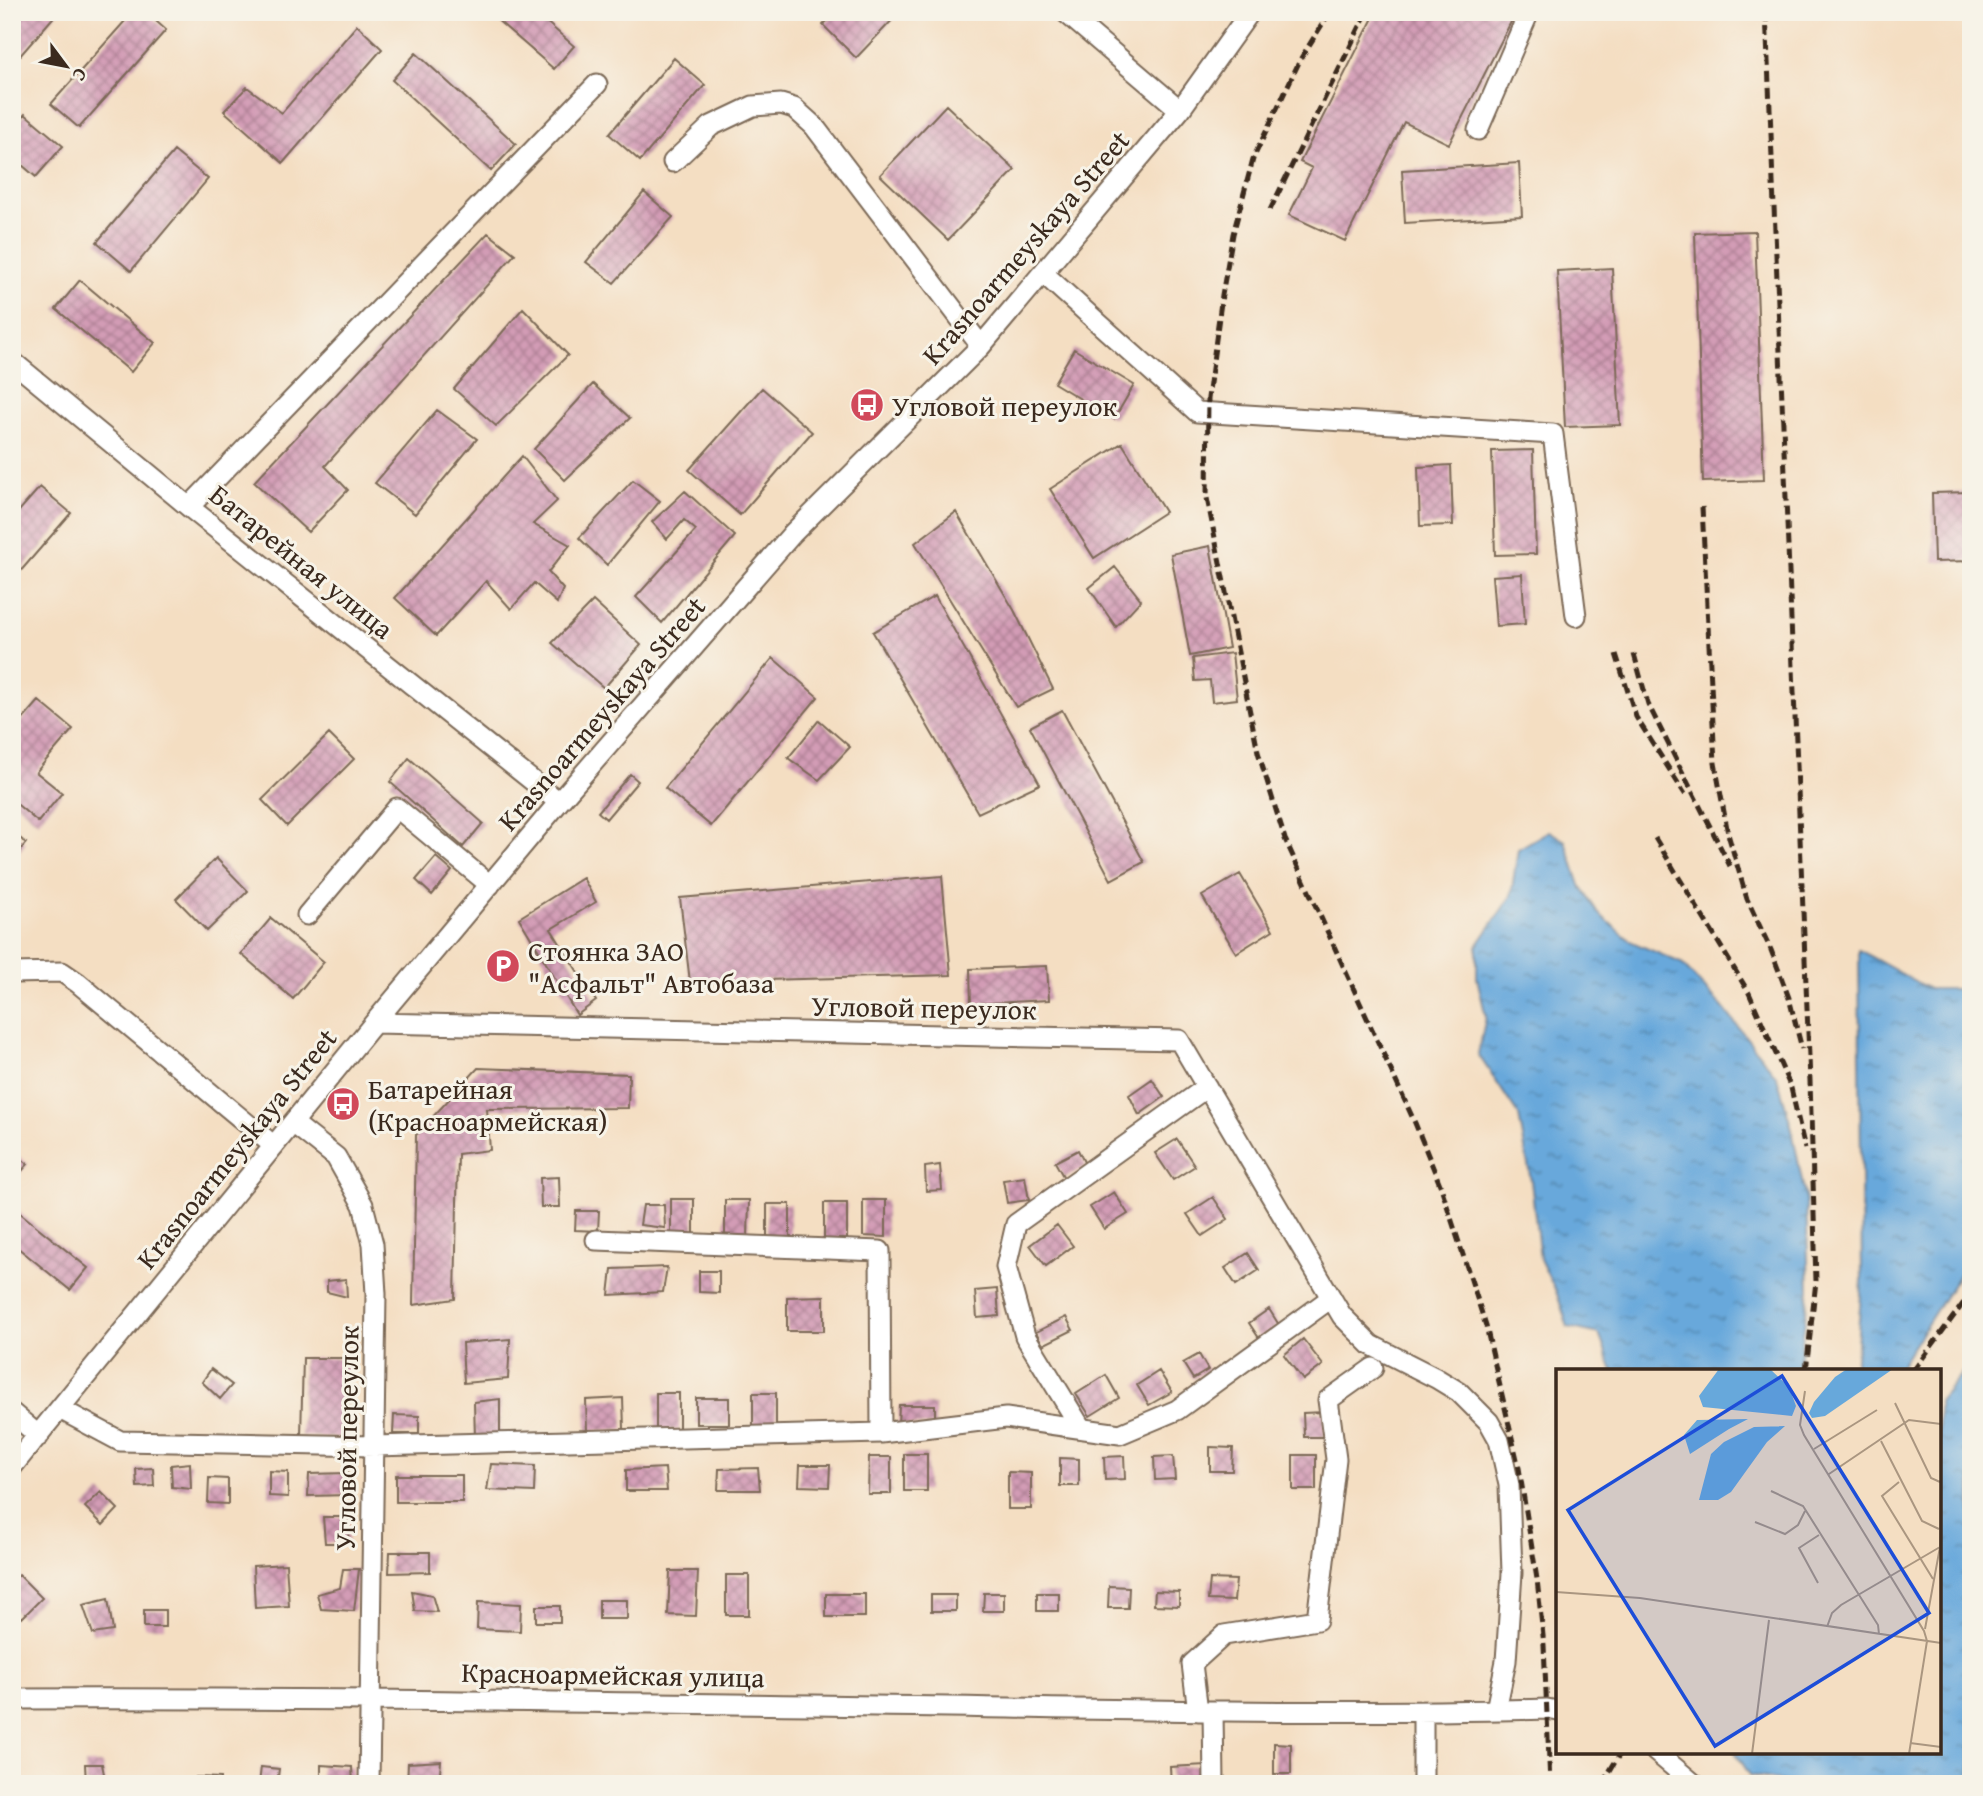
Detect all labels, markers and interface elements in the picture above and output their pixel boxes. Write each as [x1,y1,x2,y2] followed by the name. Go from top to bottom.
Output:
[32,32,102,102] north arrow
[66,63,95,87] text: С
[911,121,1139,373] street label: Krasnoarmeyskaya Street
[892,385,1117,426] place label: Угловой переулок
[848,386,886,424] bus stop icon: Угловой переулок
[201,474,403,649] street label: Батарейная улица
[487,587,715,839] street label: Krasnoarmeyskaya Street
[528,930,775,1003] place label: Стоянка ЗАО "Асфальт" Автобаза
[484,947,522,985] parking icon: Стоянка ЗАО "Асфальт" Автобаза
[811,985,1037,1029] street label: Угловой переулок
[126,1019,346,1277] street label: Krasnoarmeyskaya Street
[368,1068,607,1141] place label: Батарейная (Красноармейская)
[324,1085,362,1123] bus stop icon: Батарейная (Красноармейская)
[324,1325,368,1551] street label: Угловой переулок
[1556,1369,1941,1754] inset map
[461,1651,766,1697] street label: Красноармейская улица

